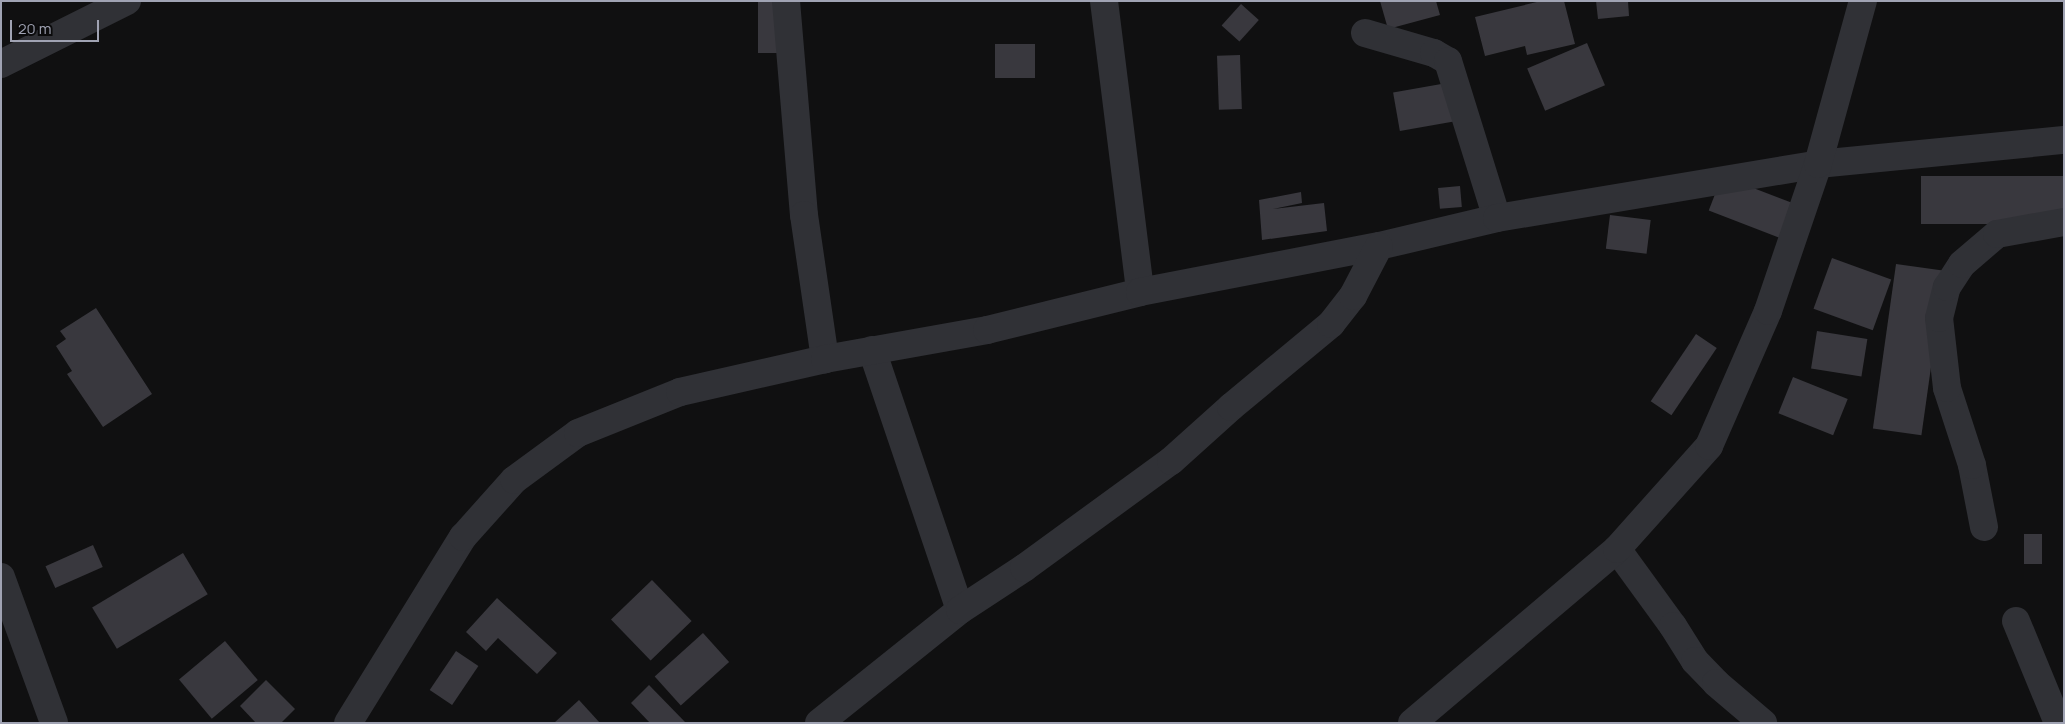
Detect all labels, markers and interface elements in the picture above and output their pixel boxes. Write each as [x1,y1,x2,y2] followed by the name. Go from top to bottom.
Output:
[12,10,101,42] scale bar
[18,18,51,39] text: 20 m

